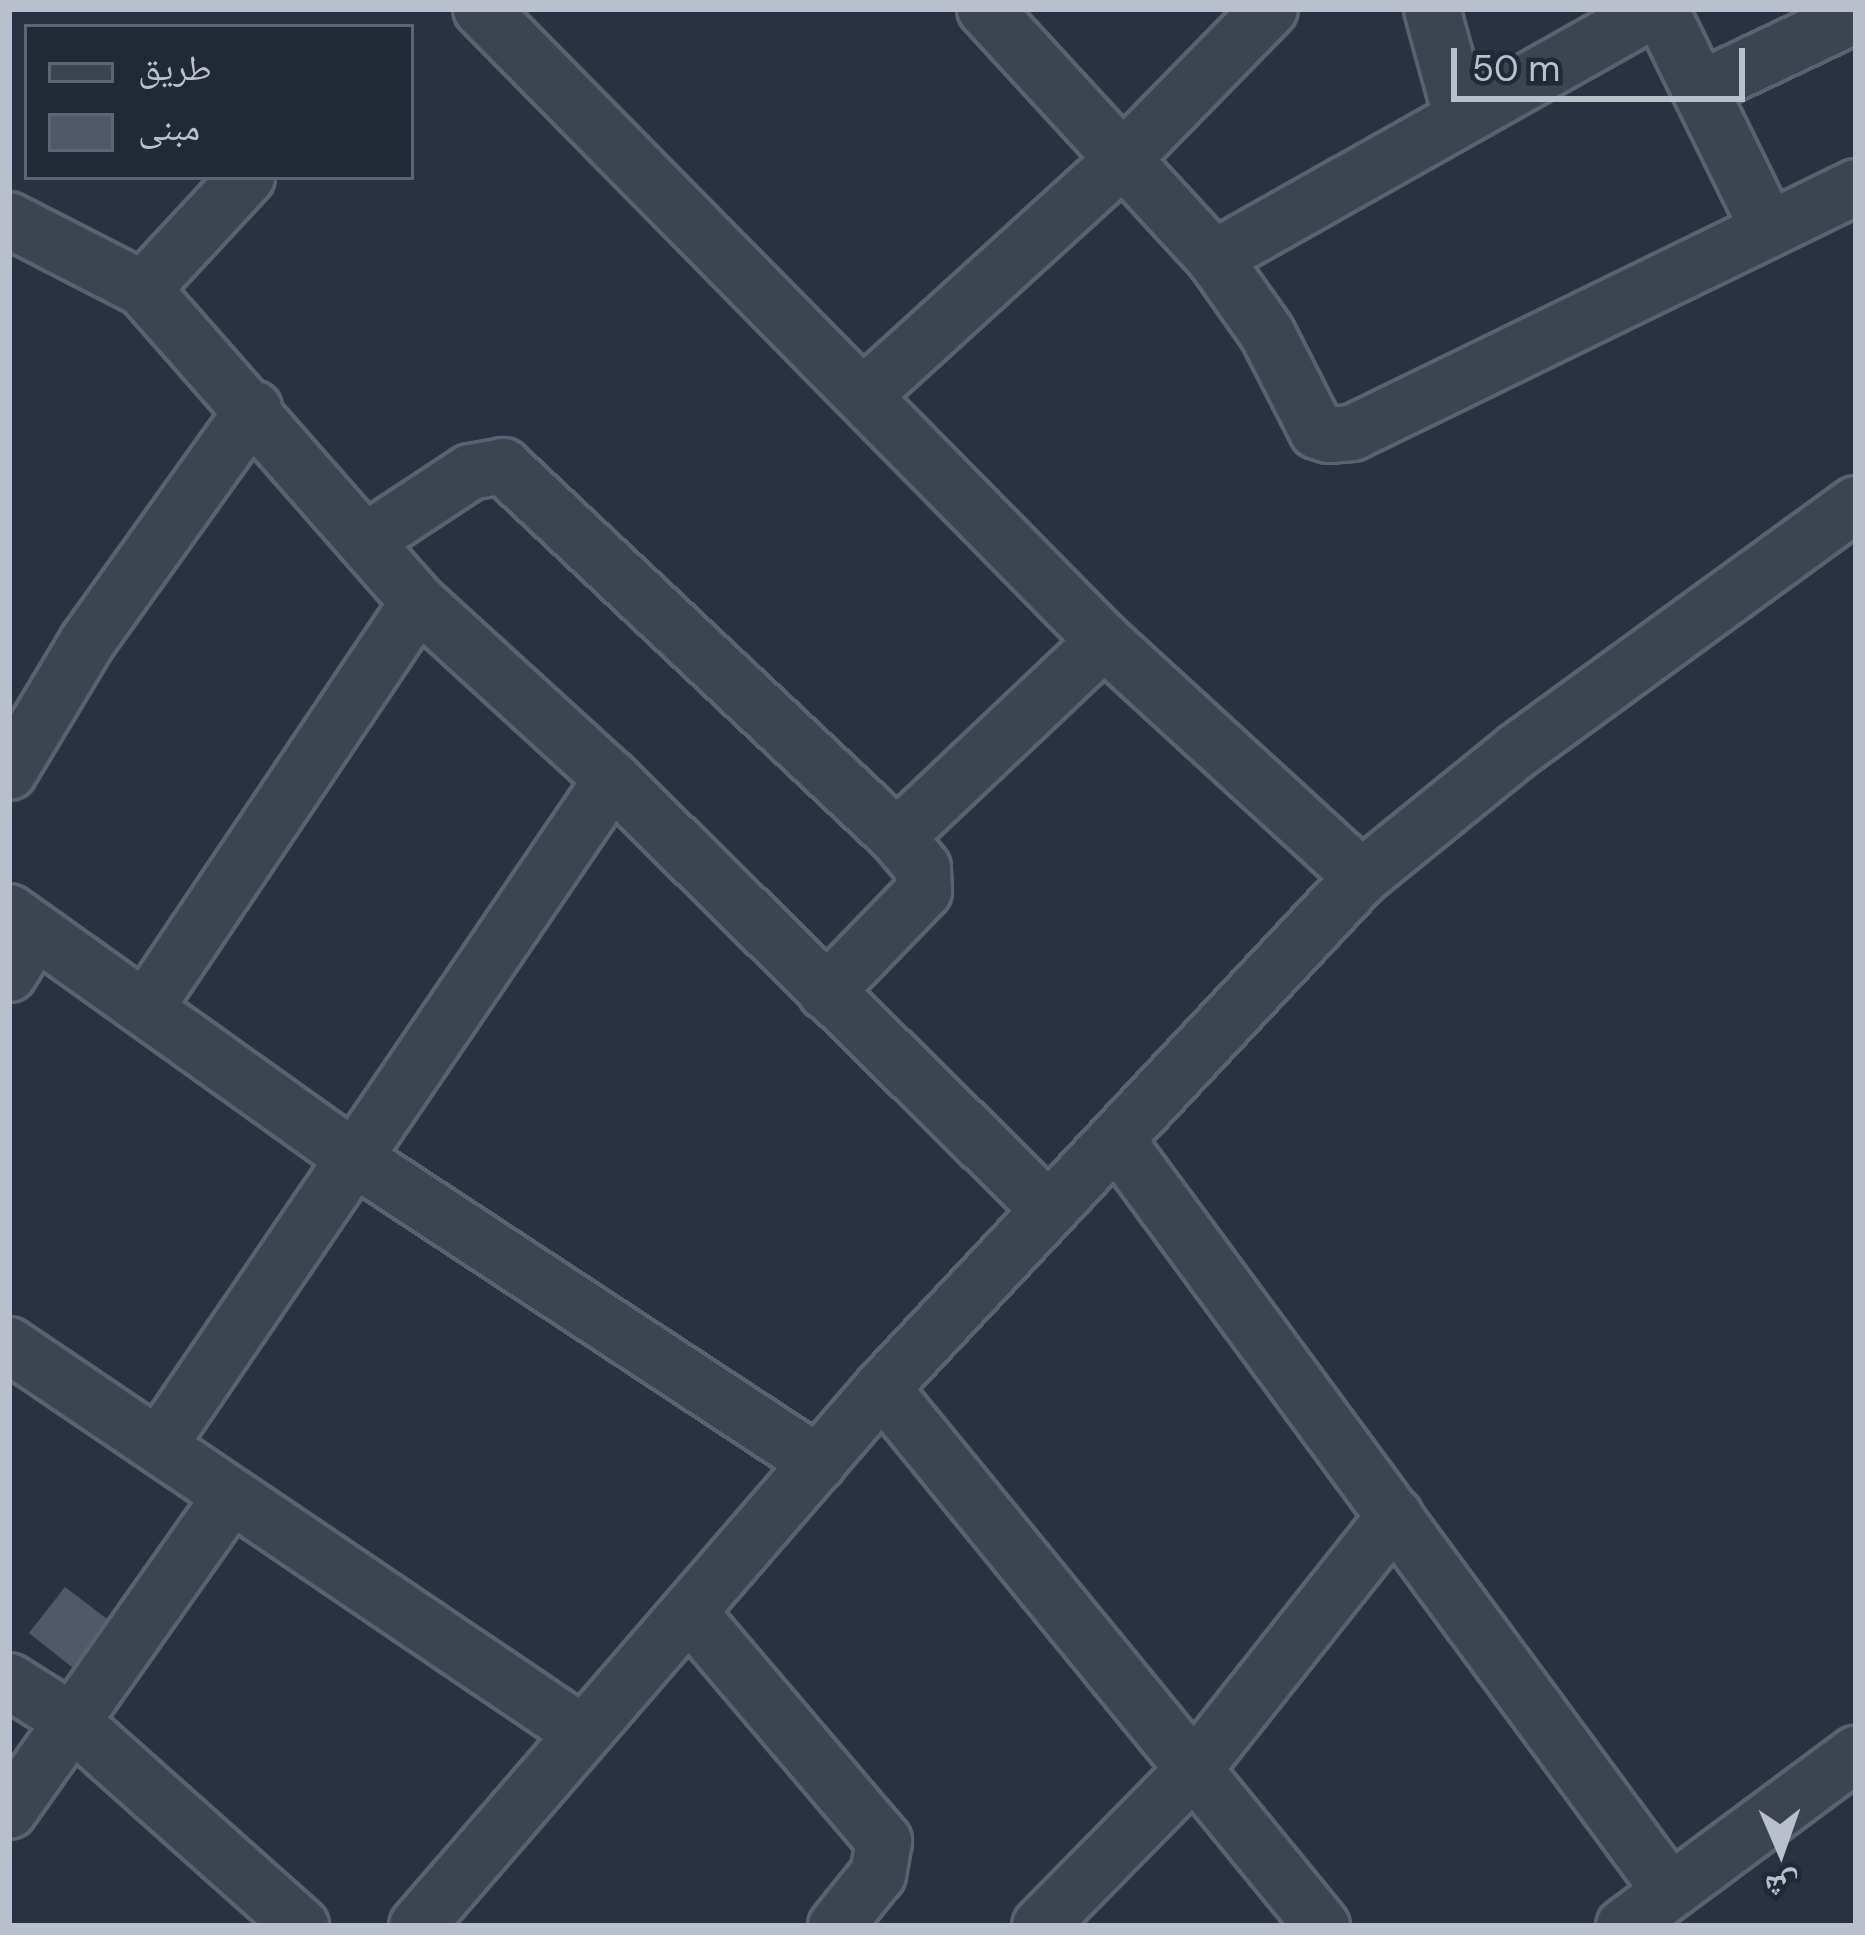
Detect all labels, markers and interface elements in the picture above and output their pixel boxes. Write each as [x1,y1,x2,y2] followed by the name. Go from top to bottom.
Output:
[24,24,414,180] legend
[1457,24,1751,98] scale bar
[138,44,212,91] text: طريق
[1472,45,1560,92] text: 50 m
[138,104,200,151] text: مبنى
[1721,1791,1841,1911] north arrow
[1764,1865,1801,1910] text: ش

